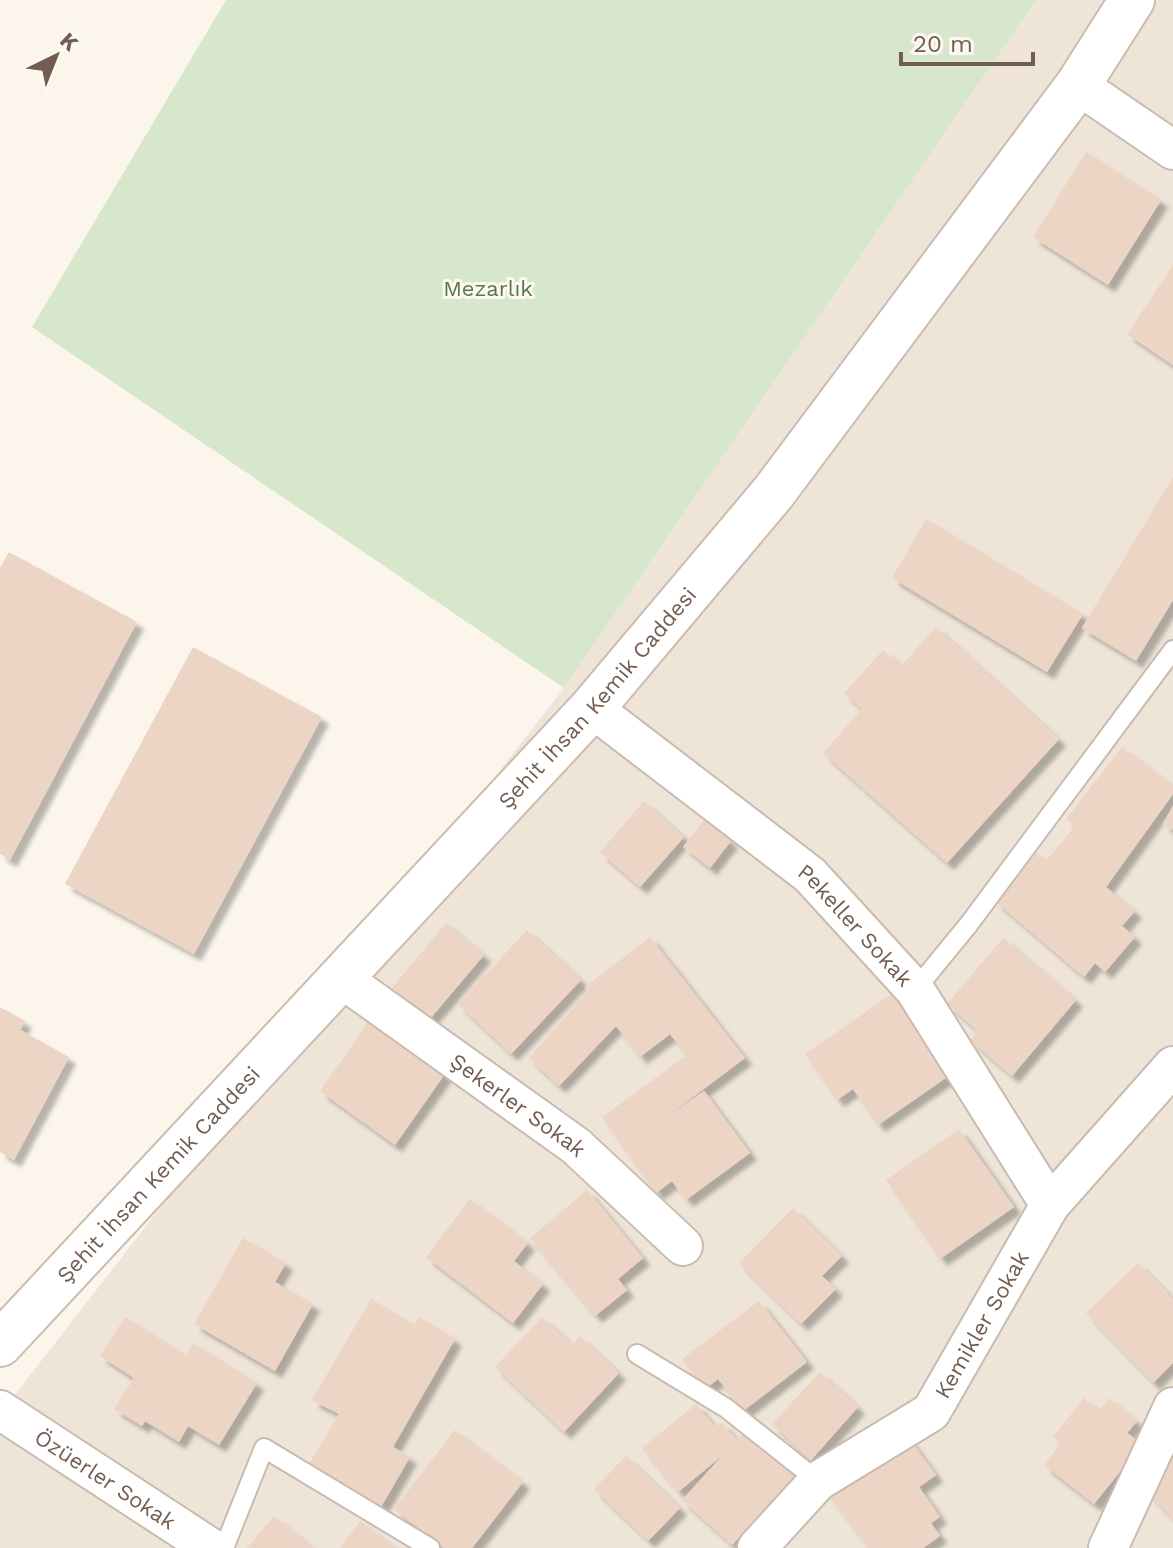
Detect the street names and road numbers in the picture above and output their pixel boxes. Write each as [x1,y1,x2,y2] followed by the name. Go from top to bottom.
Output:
[493,582,701,813] street label: Şehit İhsan Kemik Caddesi
[793,859,917,992] street label: Pekeller Sokak
[445,1048,591,1162] street label: Şekerler Sokak
[52,1061,265,1288] street label: Şehit İhsan Kemik Caddesi
[930,1247,1034,1403] street label: Kemikler Sokak
[30,1424,180,1535] street label: Özüerler Sokak

